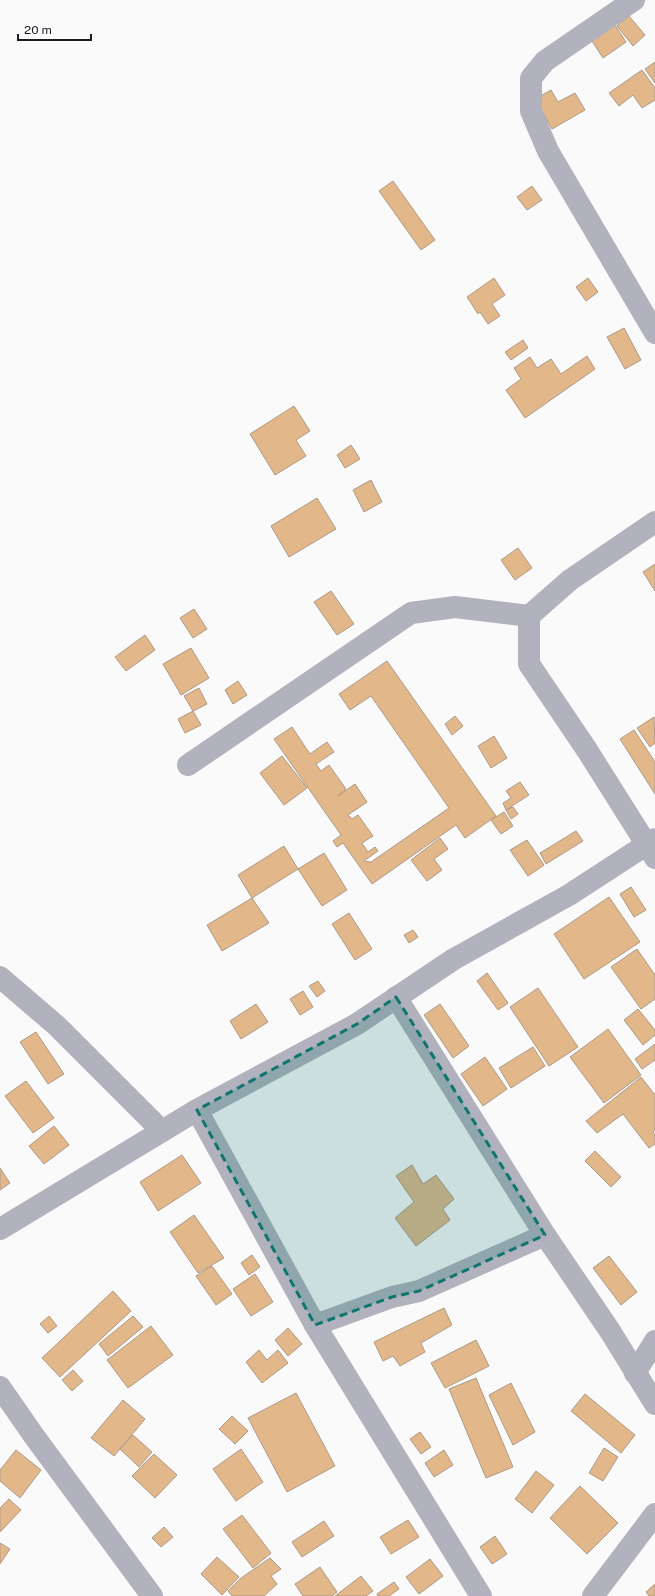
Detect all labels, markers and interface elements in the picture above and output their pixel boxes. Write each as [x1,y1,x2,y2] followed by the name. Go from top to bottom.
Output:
[18,16,91,42] scale bar
[24,23,52,37] text: 20 m

